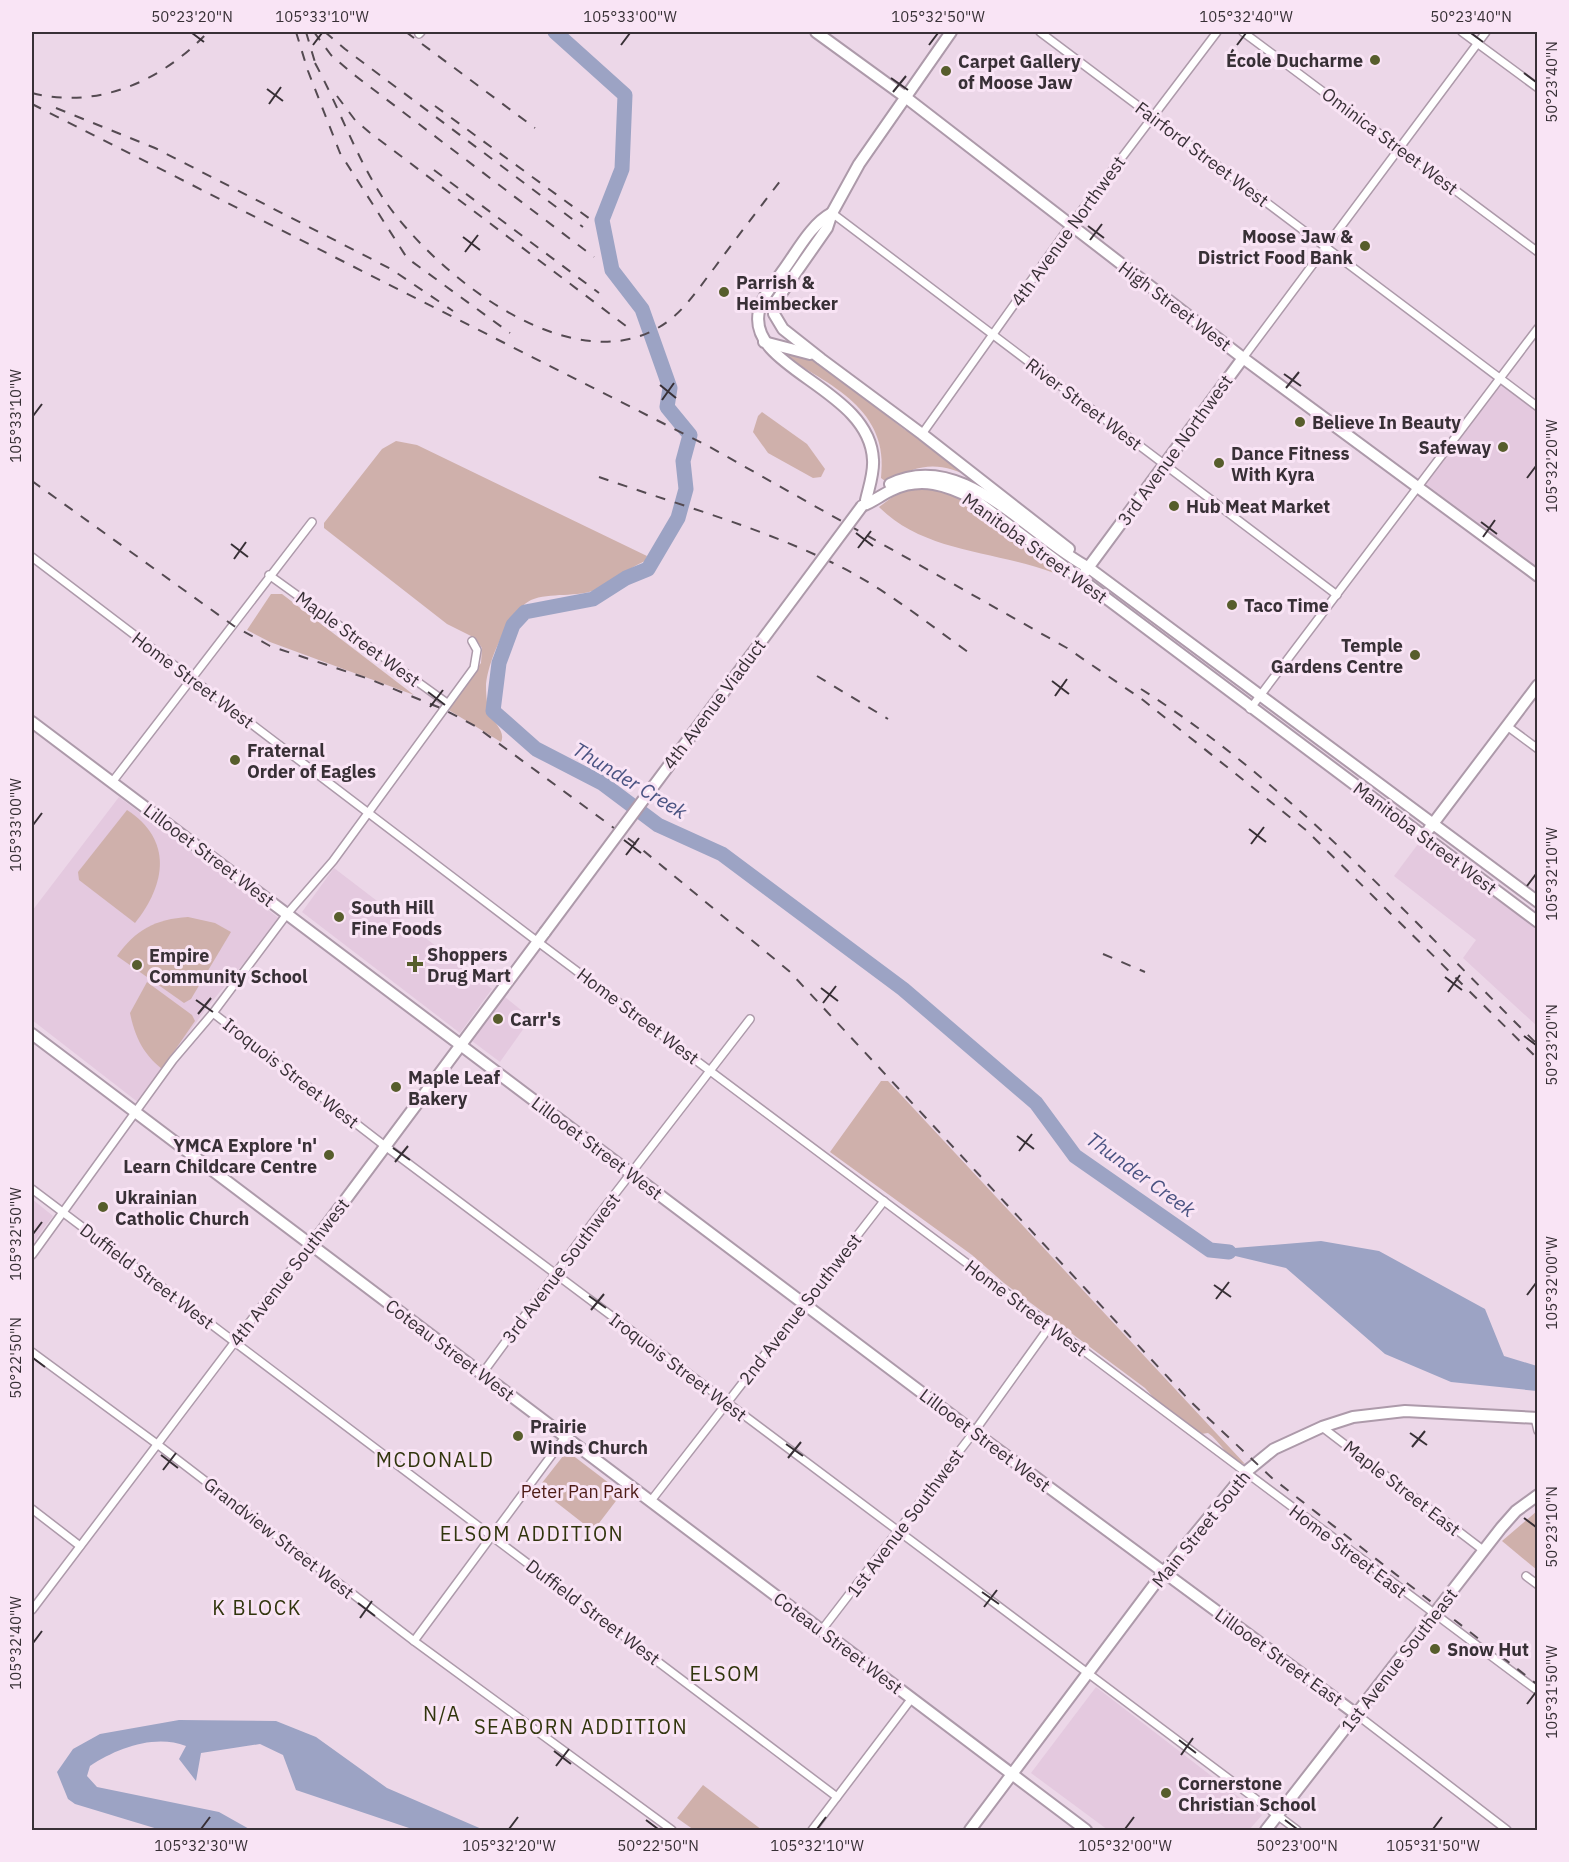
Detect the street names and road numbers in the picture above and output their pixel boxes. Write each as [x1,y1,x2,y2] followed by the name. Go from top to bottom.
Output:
[1317,82,1463,200] street label: Ominica Street West
[1131,96,1273,212] street label: Fairford Street West
[1006,151,1130,311] street label: 4th Avenue Northwest
[1114,256,1236,356] street label: High Street West
[1021,353,1147,455] street label: River Street West
[1113,370,1237,530] street label: 3rd Avenue Northwest
[958,488,1112,608] street label: Manitoba Street West
[291,586,425,692] street label: Maple Street West
[127,627,259,733] street label: Home Street West
[658,634,770,774] street label: 4th Avenue Viaduct
[1349,777,1501,899] street label: Manitoba Street West
[139,798,279,912] street label: Lillooet Street West
[572,963,704,1069] street label: Home Street West
[218,1013,364,1133] street label: Iroquois Street West
[527,1091,667,1205] street label: Lillooet Street West
[497,1188,625,1348] street label: 3rd Avenue Southwest
[224,1193,354,1351] street label: 4th Avenue Southwest
[75,1218,219,1334] street label: Duffield Street West
[734,1229,866,1389] street label: 2nd Avenue Southwest
[960,1255,1092,1361] street label: Home Street West
[381,1294,519,1406] street label: Coteau Street West
[605,1308,751,1426] street label: Iroquois Street West
[915,1383,1055,1497] street label: Lillooet Street West
[1339,1435,1465,1541] street label: Maple Street East
[842,1444,968,1602] street label: 1st Avenue Southwest
[1147,1466,1255,1592] street label: Main Street South
[199,1472,359,1604] street label: Grandview Street West
[1285,1499,1411,1603] street label: Home Street East
[521,1554,665,1670] street label: Duffield Street West
[1336,1584,1462,1736] street label: 1st Avenue Southeast
[769,1587,907,1699] street label: Coteau Street West
[1211,1603,1347,1711] street label: Lillooet Street East

